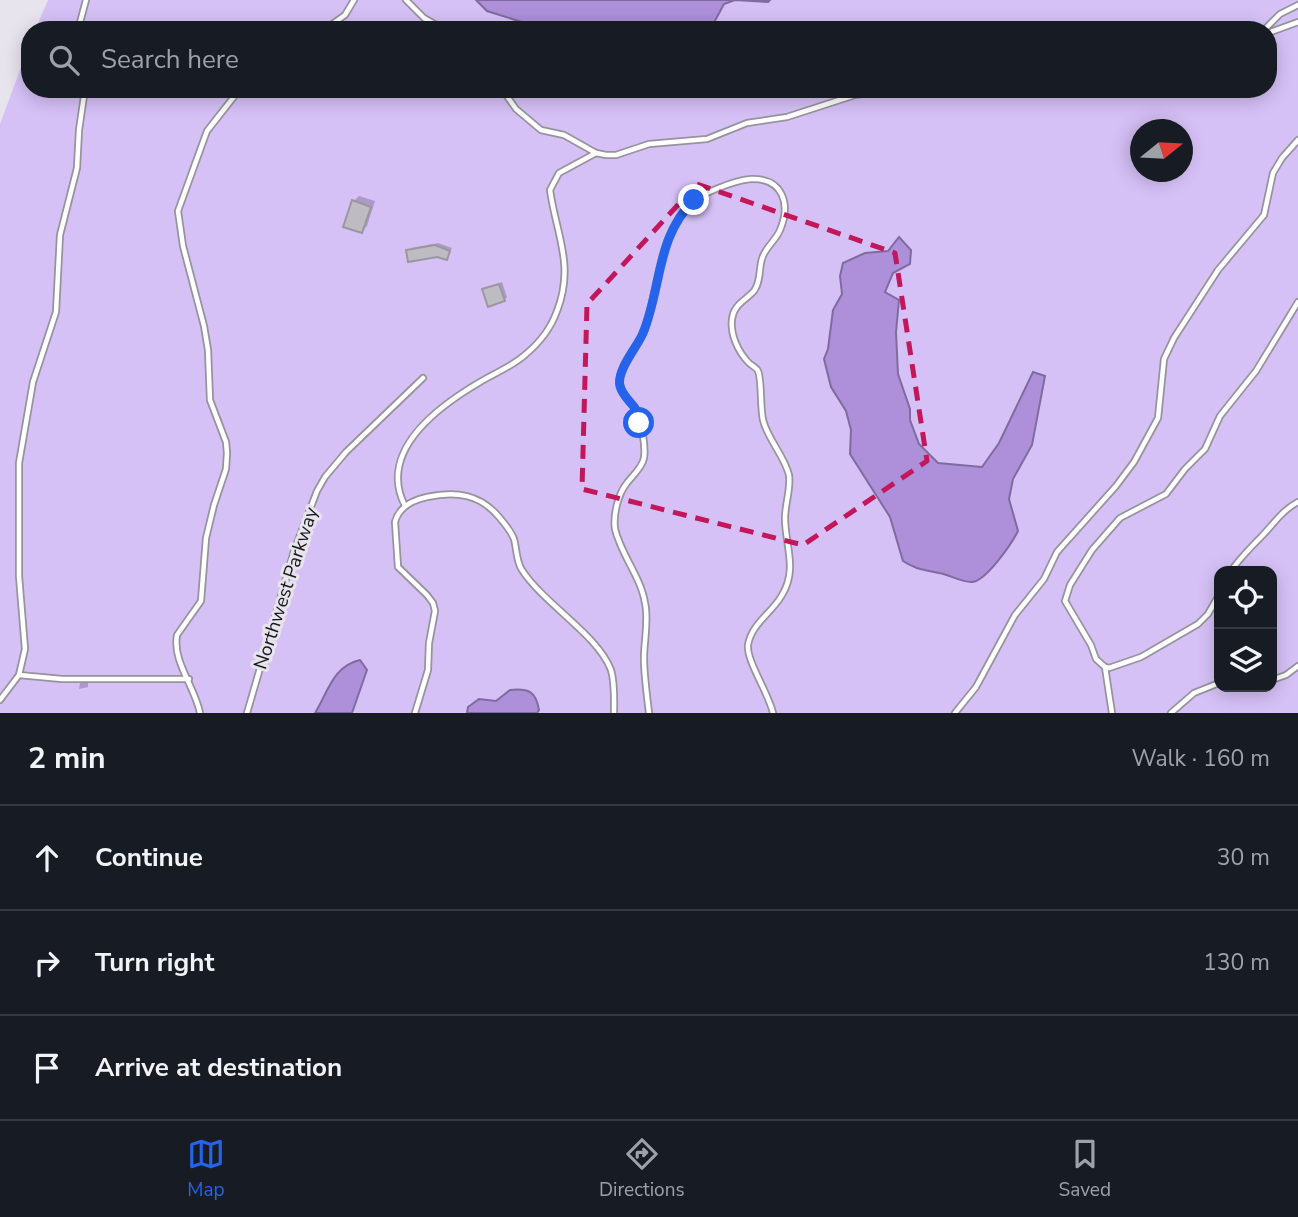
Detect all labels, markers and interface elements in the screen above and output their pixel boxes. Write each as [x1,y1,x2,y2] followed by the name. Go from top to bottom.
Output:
[21,21,1277,98] search box
[45,41,83,79] icon: search
[101,42,239,77] text: Search here
[1130,119,1193,182] north arrow
[678,184,709,215] route end
[623,407,654,438] route start
[247,504,324,673] street label: Northwest Parkway
[1214,566,1277,692] map controls
[1214,566,1277,629] button: locate
[1214,629,1277,692] button: layers
[28,738,106,779] text: 2 min
[1131,743,1270,774] text: Walk · 160 m
[28,839,66,877] icon: ahead
[95,840,203,875] text: Continue
[1217,842,1270,873] text: 30 m
[28,944,66,982] icon: right
[95,945,214,980] text: Turn right
[1203,947,1270,978] text: 130 m
[28,1049,66,1087] icon: arrive
[95,1050,342,1085] text: Arrive at destination
[187,1135,225,1203] tab: Map
[599,1135,685,1203] tab: Directions
[1059,1135,1111,1203] tab: Saved

